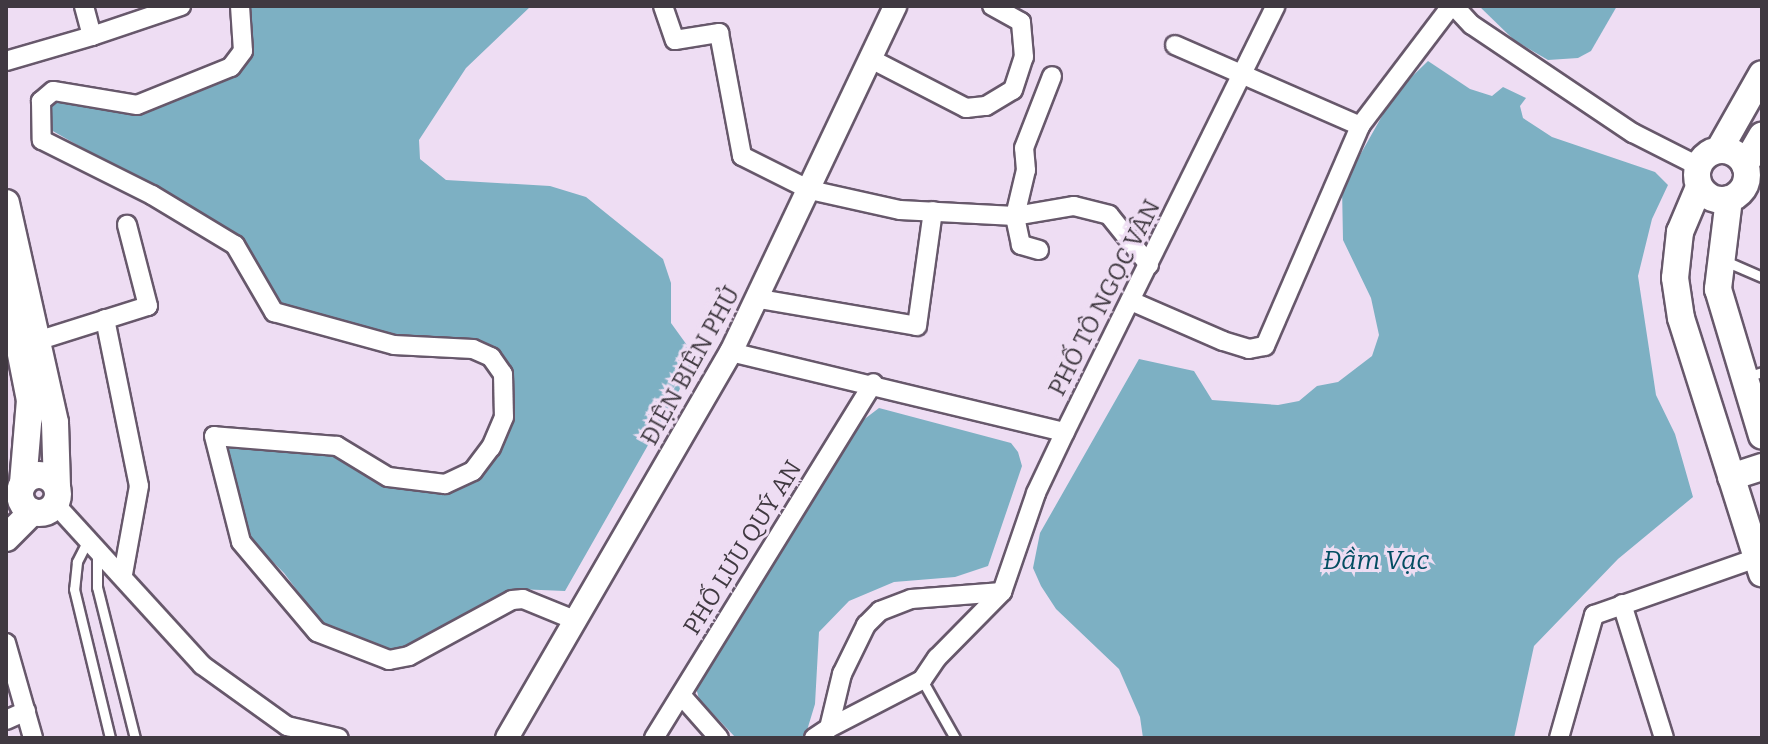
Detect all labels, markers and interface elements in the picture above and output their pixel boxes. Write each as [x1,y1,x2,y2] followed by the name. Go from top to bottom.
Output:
[1043,195,1167,401] street label: PHỐ TÔ NGỌC VÂN
[636,282,746,450] street label: ĐIỆN BIÊN PHỦ
[678,456,808,640] street label: PHỐ LƯU QUÝ AN
[1323,545,1429,577] water label: Đầm Vạc

